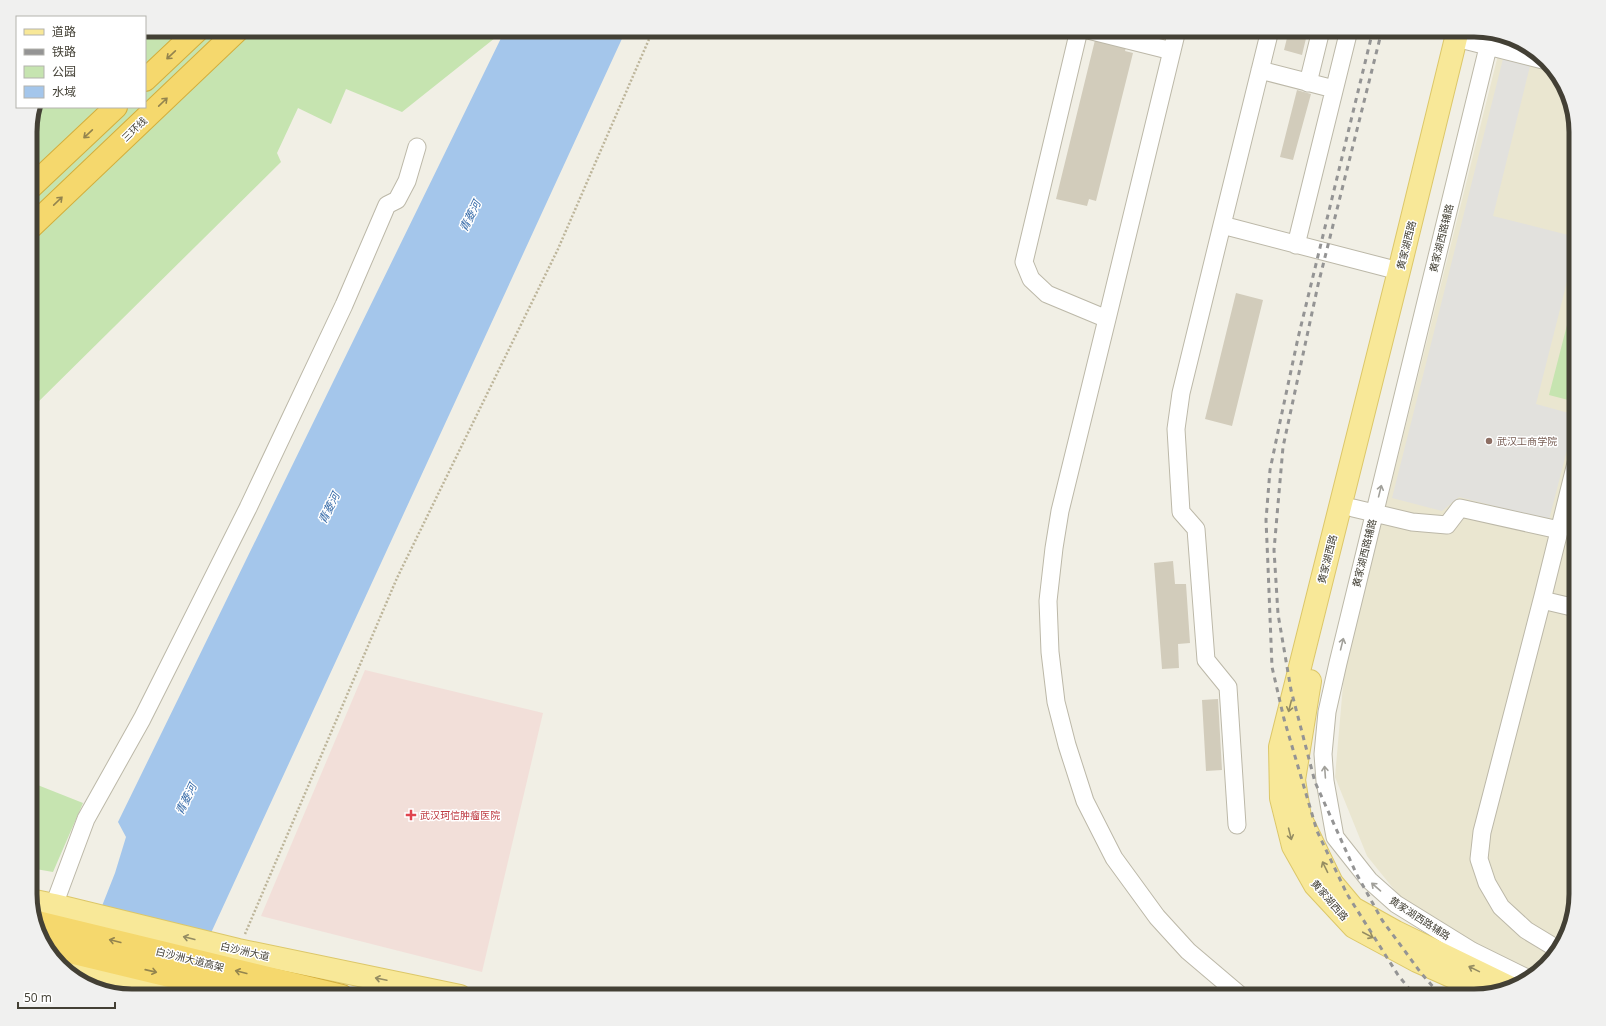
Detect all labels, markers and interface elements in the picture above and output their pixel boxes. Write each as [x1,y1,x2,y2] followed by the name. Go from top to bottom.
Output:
[16,16,146,108] legend
[52,23,76,40] text: 道路
[52,43,76,60] text: 铁路
[167,50,177,59] one-way arrow
[52,63,76,80] text: 公园
[52,83,76,100] text: 水域
[158,97,168,106] one-way arrow
[118,114,150,144] street label: 三环线
[83,129,93,139] one-way arrow
[456,196,484,234] water label: 青菱河
[53,197,63,206] one-way arrow
[1426,202,1456,274] street label: 黄家湖西路辅路
[1393,219,1419,271] street label: 黄家湖西路
[1497,434,1557,448] place label: 武汉工商学院
[1484,436,1494,446] marker: 武汉工商学院
[1376,485,1384,498] one-way arrow
[315,488,343,526] water label: 青菱河
[1349,517,1379,589] street label: 黄家湖西路辅路
[1314,533,1340,585] street label: 黄家湖西路
[1339,638,1347,651] one-way arrow
[1286,700,1293,713] one-way arrow
[1321,766,1328,779] one-way arrow
[172,779,200,817] water label: 青菱河
[420,808,500,822] place label: 武汉珂信肿瘤医院
[405,809,417,821] marker: 武汉珂信肿瘤医院
[1287,827,1294,840] one-way arrow
[1321,861,1328,873] one-way arrow
[1308,877,1352,923] street label: 黄家湖西路
[1371,882,1381,891] one-way arrow
[1387,893,1453,943] street label: 黄家湖西路辅路
[1361,931,1373,939] one-way arrow
[183,933,196,941] one-way arrow
[109,937,122,944] one-way arrow
[219,939,271,963] street label: 白沙洲大道
[154,944,226,974] street label: 白沙洲大道高架
[1468,965,1480,972] one-way arrow
[235,967,248,975] one-way arrow
[144,968,157,976] one-way arrow
[375,975,388,983] one-way arrow
[18,984,115,1010] scale bar
[24,989,52,1006] text: 50 m

